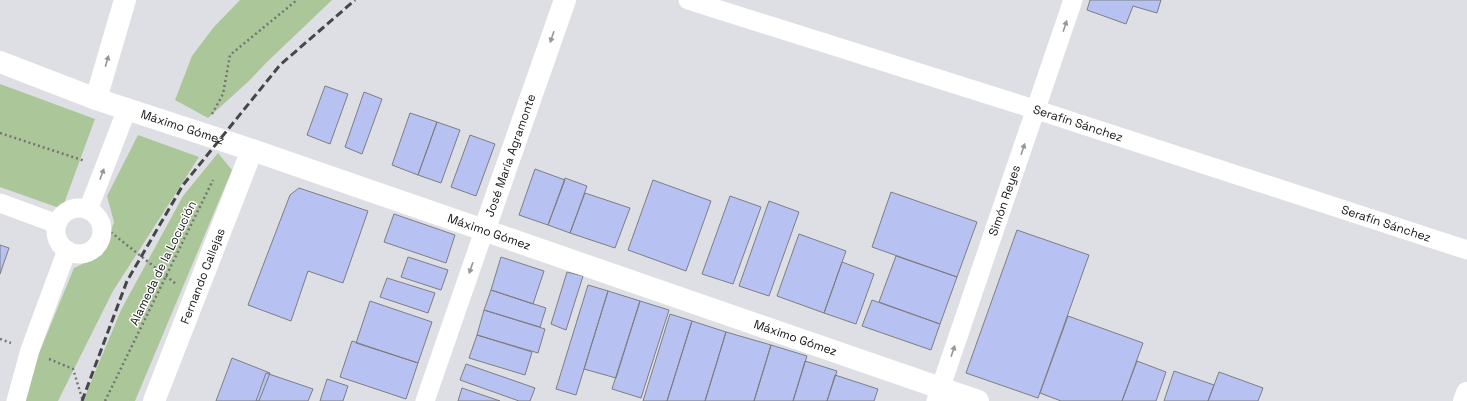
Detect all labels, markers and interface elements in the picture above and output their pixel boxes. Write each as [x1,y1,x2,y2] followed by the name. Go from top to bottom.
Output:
[1062,19,1068,31] one-way arrow
[548,31,554,43] one-way arrow
[104,55,110,67] one-way arrow
[482,92,539,219] street label: José María Agramonte
[1031,101,1125,145] street label: Serafín Sánchez
[139,106,226,148] street label: Máximo Gómez
[1021,142,1027,154] one-way arrow
[985,163,1024,238] street label: Simón Reyes
[99,167,105,179] one-way arrow
[126,198,200,328] street label: Alameda de la Locución
[1339,202,1433,246] street label: Serafín Sánchez
[445,210,533,254] street label: Máximo Gómez
[177,226,229,326] street label: Fernando Callejas
[468,262,474,274] one-way arrow
[752,316,839,360] street label: Máximo Gómez
[951,345,957,357] one-way arrow

